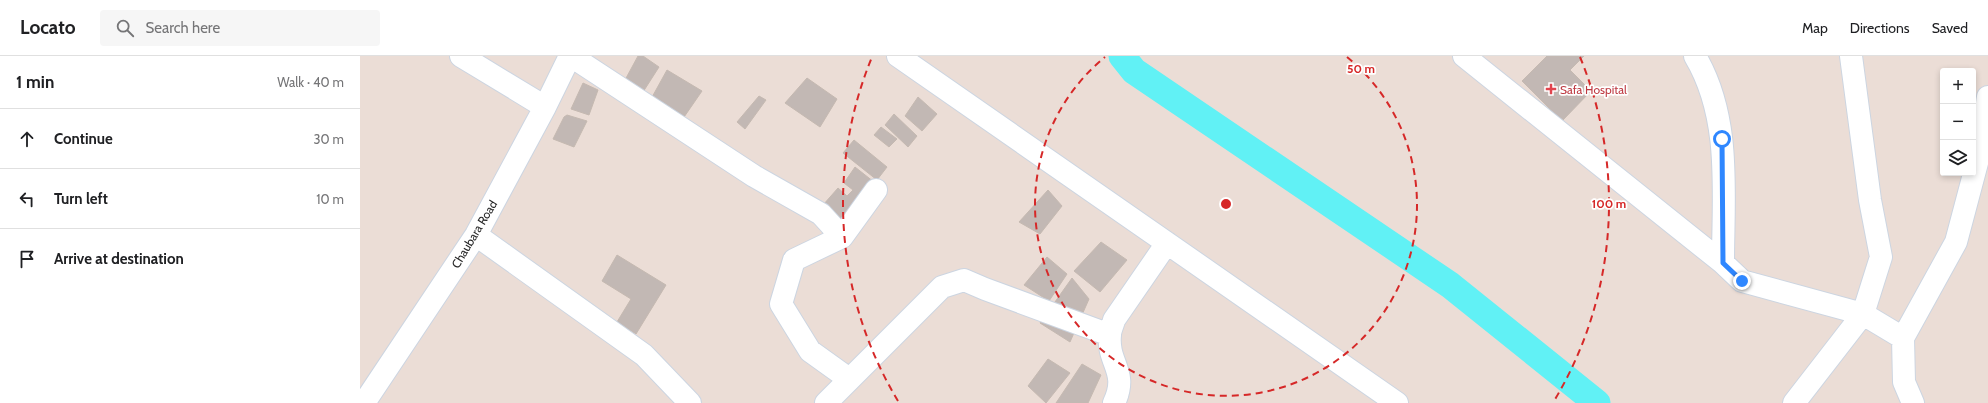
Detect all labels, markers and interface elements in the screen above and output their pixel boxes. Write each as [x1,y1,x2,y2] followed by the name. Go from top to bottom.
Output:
[100,10,380,46] search box
[20,16,76,39] text: Locato
[114,17,136,39] icon: search
[146,19,220,37] text: Search here
[1802,19,1828,37] text: Map
[1850,19,1910,37] text: Directions
[1932,19,1968,37] text: Saved
[1347,61,1375,76] text: 50 m
[1940,68,1976,176] map controls
[1940,68,1976,104] button: +
[16,72,54,92] text: 1 min
[277,74,344,90] text: Walk · 40 m
[1560,82,1627,97] place label: Safa Hospital
[1545,83,1557,95] marker: Safa Hospital
[1940,104,1976,140] button: −
[16,128,38,150] icon: ahead
[54,130,113,148] text: Continue
[1713,130,1731,148] route start
[314,131,344,147] text: 30 m
[1940,140,1976,176] button: layers
[16,188,38,210] icon: left
[54,190,108,208] text: Turn left
[316,191,344,207] text: 10 m
[1592,196,1626,211] text: 100 m
[448,197,500,271] street label: Chaubara Road
[1219,197,1233,211] centre of rings
[16,248,38,270] icon: arrive
[54,250,184,268] text: Arrive at destination
[1733,272,1751,290] route end

